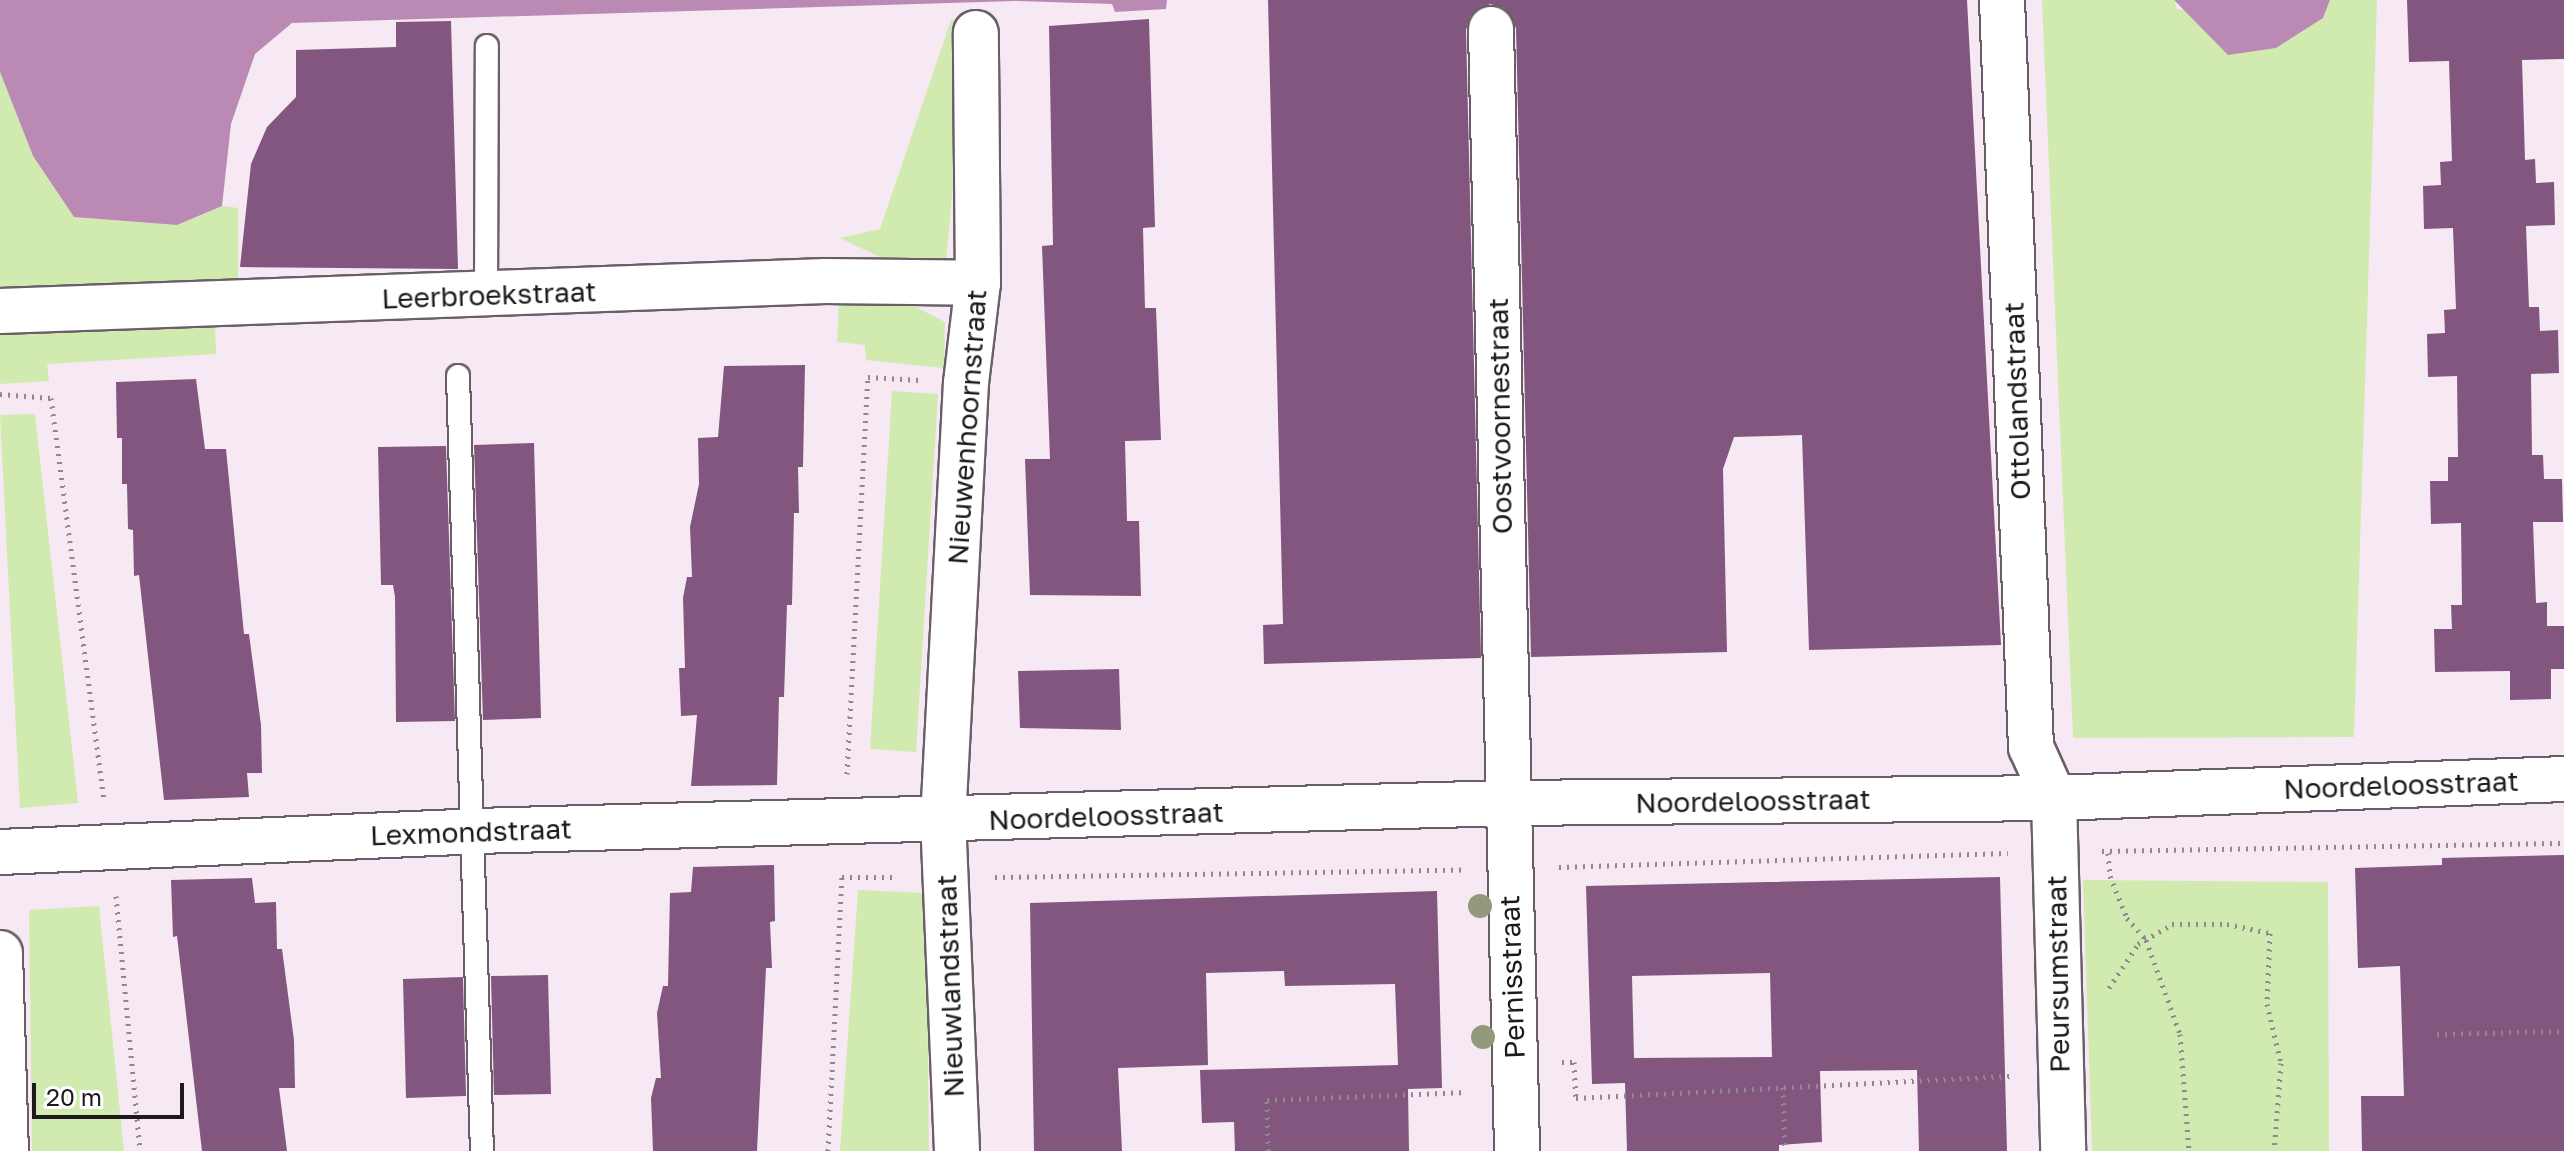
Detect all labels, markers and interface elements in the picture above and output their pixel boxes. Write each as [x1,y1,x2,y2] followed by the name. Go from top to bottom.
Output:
[381,274,597,316] street label: Leerbroekstraat
[941,288,993,566] street label: Nieuwenhoornstraat
[1481,297,1519,535] street label: Oostvoornestraat
[1997,301,2037,501] street label: Ottolandstraat
[2283,764,2519,806] street label: Noordeloosstraat
[1635,782,1871,820] street label: Noordeloosstraat
[988,795,1224,837] street label: Noordeloosstraat
[369,812,573,852] street label: Lexmondstraat
[929,874,971,1098] street label: Nieuwlandstraat
[2039,875,2077,1073] street label: Peursumstraat
[1492,894,1532,1060] street label: Pernisstraat
[36,1067,188,1117] scale bar
[46,1082,102,1111] text: 20 m

